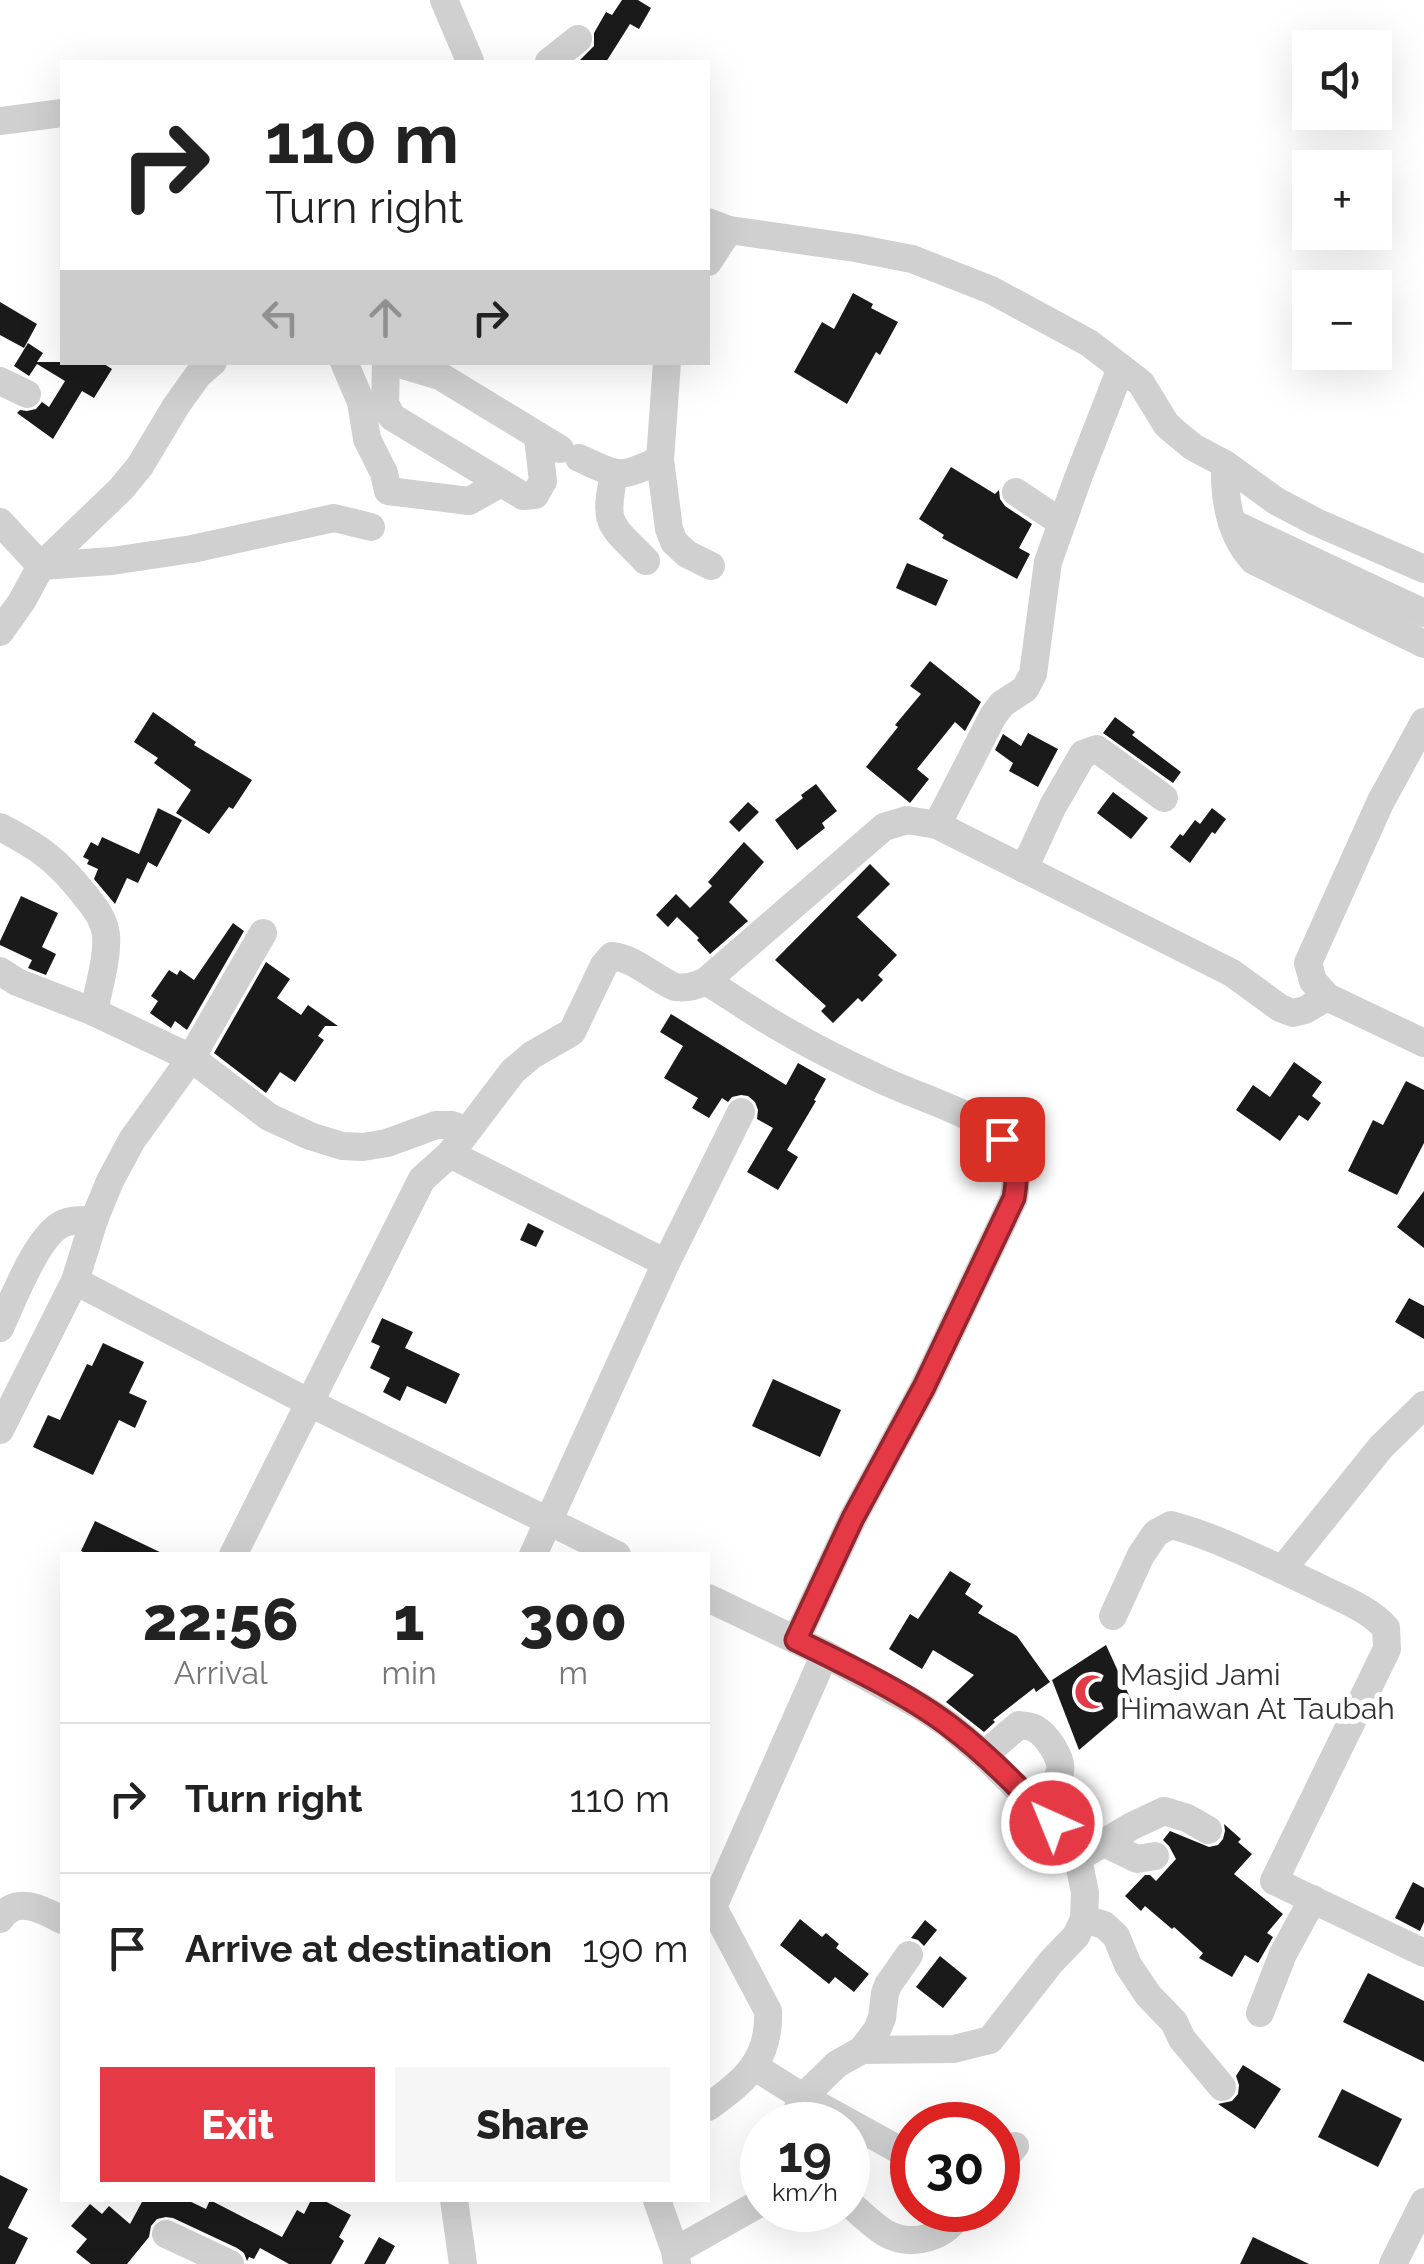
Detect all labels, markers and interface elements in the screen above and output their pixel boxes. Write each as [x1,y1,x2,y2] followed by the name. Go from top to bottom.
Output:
[1292,30,1392,370] map controls
[1292,30,1392,130] button: sound
[265,97,459,179] text: 110 m
[100,100,230,230] icon: right
[1292,150,1392,250] button: +
[265,181,463,234] text: Turn right
[1292,270,1392,370] button: −
[253,290,308,345] icon: left
[358,290,413,345] icon: ahead
[463,290,518,345] icon: right
[960,1097,1045,1182] pin
[975,1112,1030,1167] icon: arrive
[143,1584,299,1654] text: 22:56
[394,1584,425,1654] text: 1
[519,1584,627,1654] text: 300
[174,1654,268,1691] text: Arrival
[382,1654,437,1691] text: min
[559,1654,588,1691] text: m
[1120,1657,1395,1726] place label: Masjid Jami Himawan At Taubah
[1073,1673,1111,1711] mosque icon: Masjid Jami Himawan At Taubah
[100,1771,155,1826] icon: right
[1000,1771,1104,1875] position arrow
[185,1776,362,1821] text: Turn right
[570,1776,670,1821] text: 110 m
[100,1921,155,1976] icon: arrive
[185,1926,552,1971] text: Arrive at destination
[582,1926,689,1971] text: 190 m
[100,2067,375,2182] button: Exit
[395,2067,670,2182] button: Share
[890,2102,1020,2232] speed limit sign: 30
[778,2125,832,2184] text: 19
[772,2177,838,2207] text: km/h

